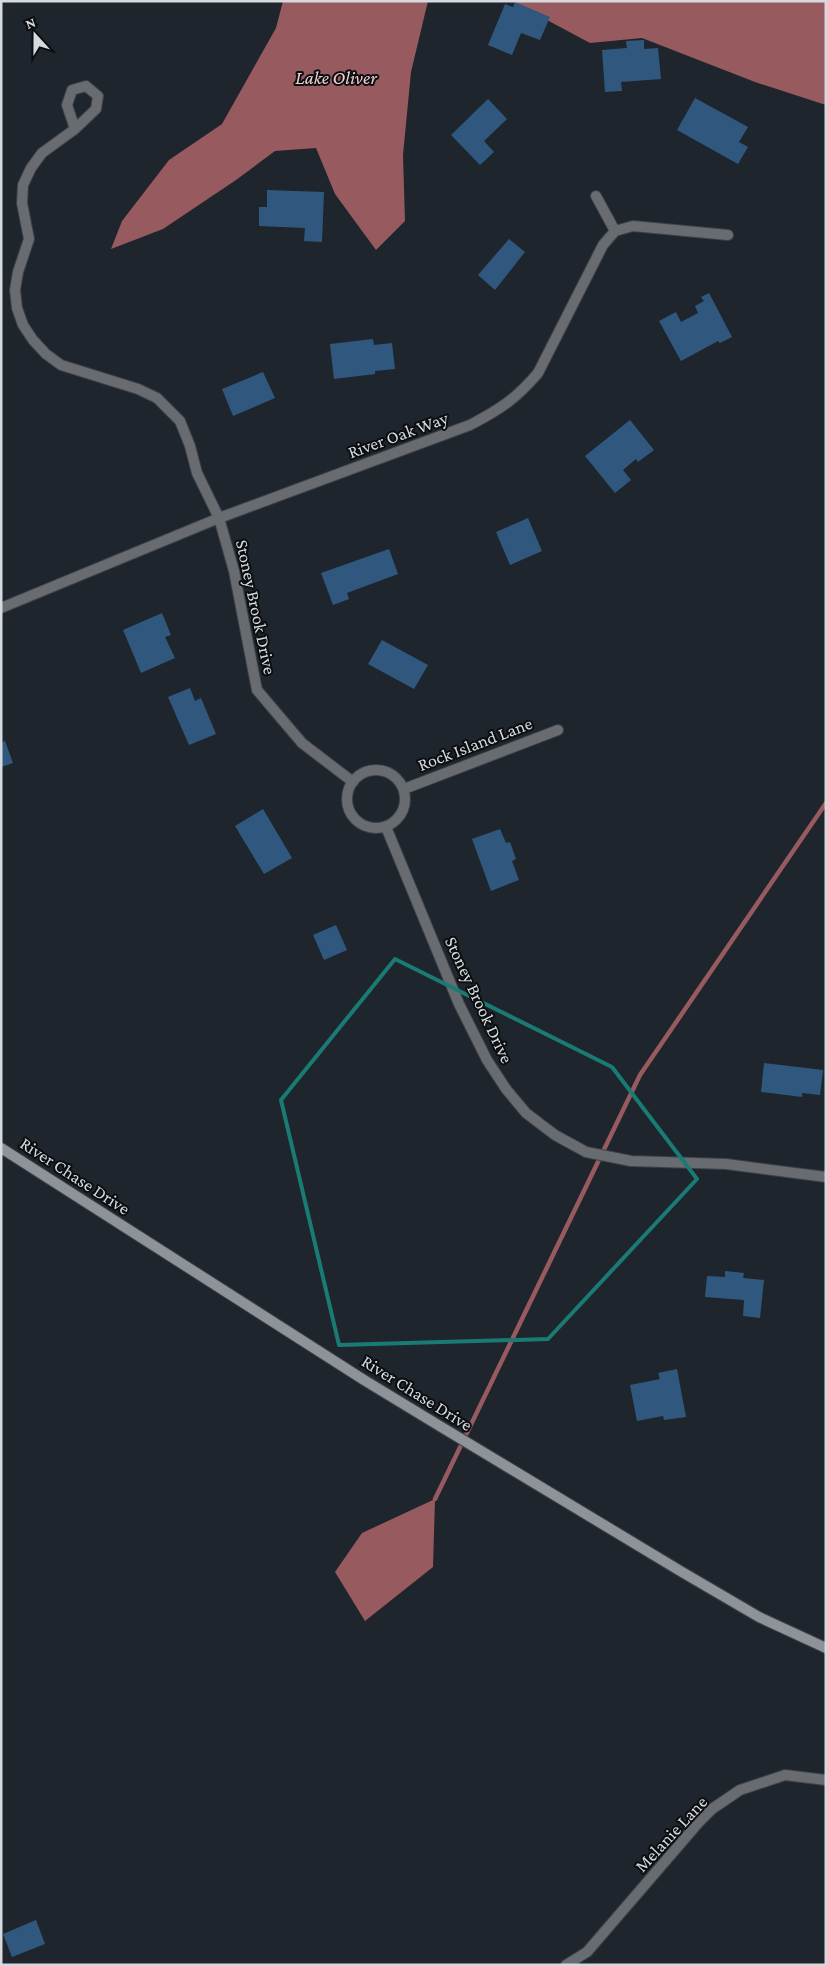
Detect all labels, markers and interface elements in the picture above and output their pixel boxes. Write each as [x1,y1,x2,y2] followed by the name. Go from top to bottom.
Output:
[10,10,60,60] north arrow
[23,14,38,32] text: N
[295,67,378,88] water label: Lake Oliver
[345,407,451,462] street label: River Oak Way
[232,538,280,676] street label: Stoney Brook Drive
[415,713,535,775] street label: Rock Island Lane
[441,934,517,1066] street label: Stoney Brook Drive
[16,1133,134,1219] street label: River Chase Drive
[358,1351,476,1435] street label: River Chase Drive
[631,1792,711,1876] street label: Melanie Lane

